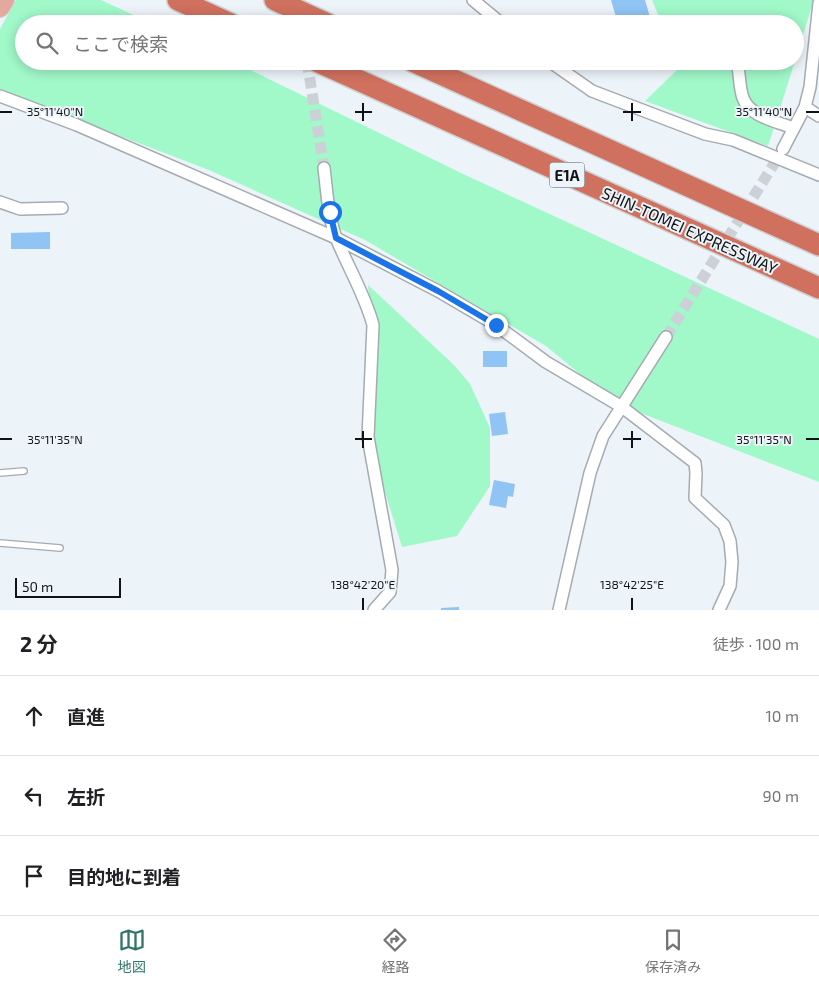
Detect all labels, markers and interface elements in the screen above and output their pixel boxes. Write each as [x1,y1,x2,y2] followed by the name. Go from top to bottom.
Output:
[15,15,804,70] search box
[33,29,61,57] icon: search
[73,32,168,55] text: ここで検索
[27,104,83,118] text: 35°11'40"N
[736,104,792,118] text: 35°11'40"N
[550,162,584,188] road number: E1A
[599,183,781,277] street label: SHIN-TOMEI EXPRESSWAY
[319,201,342,224] route start
[485,314,508,337] route end
[27,432,83,446] text: 35°11'35"N
[736,432,792,446] text: 35°11'35"N
[15,575,121,598] scale bar
[331,577,396,591] text: 138°42'20"E
[600,577,664,591] text: 138°42'25"E
[22,578,53,595] text: 50 m
[20,631,58,656] text: 2 分
[713,634,799,653] text: 徒歩 · 100 m
[20,702,48,730] icon: ahead
[67,705,105,728] text: 直進
[765,706,799,725] text: 10 m
[20,782,48,810] icon: left
[67,785,105,808] text: 左折
[763,786,799,805] text: 90 m
[20,862,48,890] icon: arrive
[67,865,181,888] text: 目的地に到着
[118,926,146,976] tab: 地図
[381,926,409,976] tab: 経路
[645,926,701,976] tab: 保存済み

